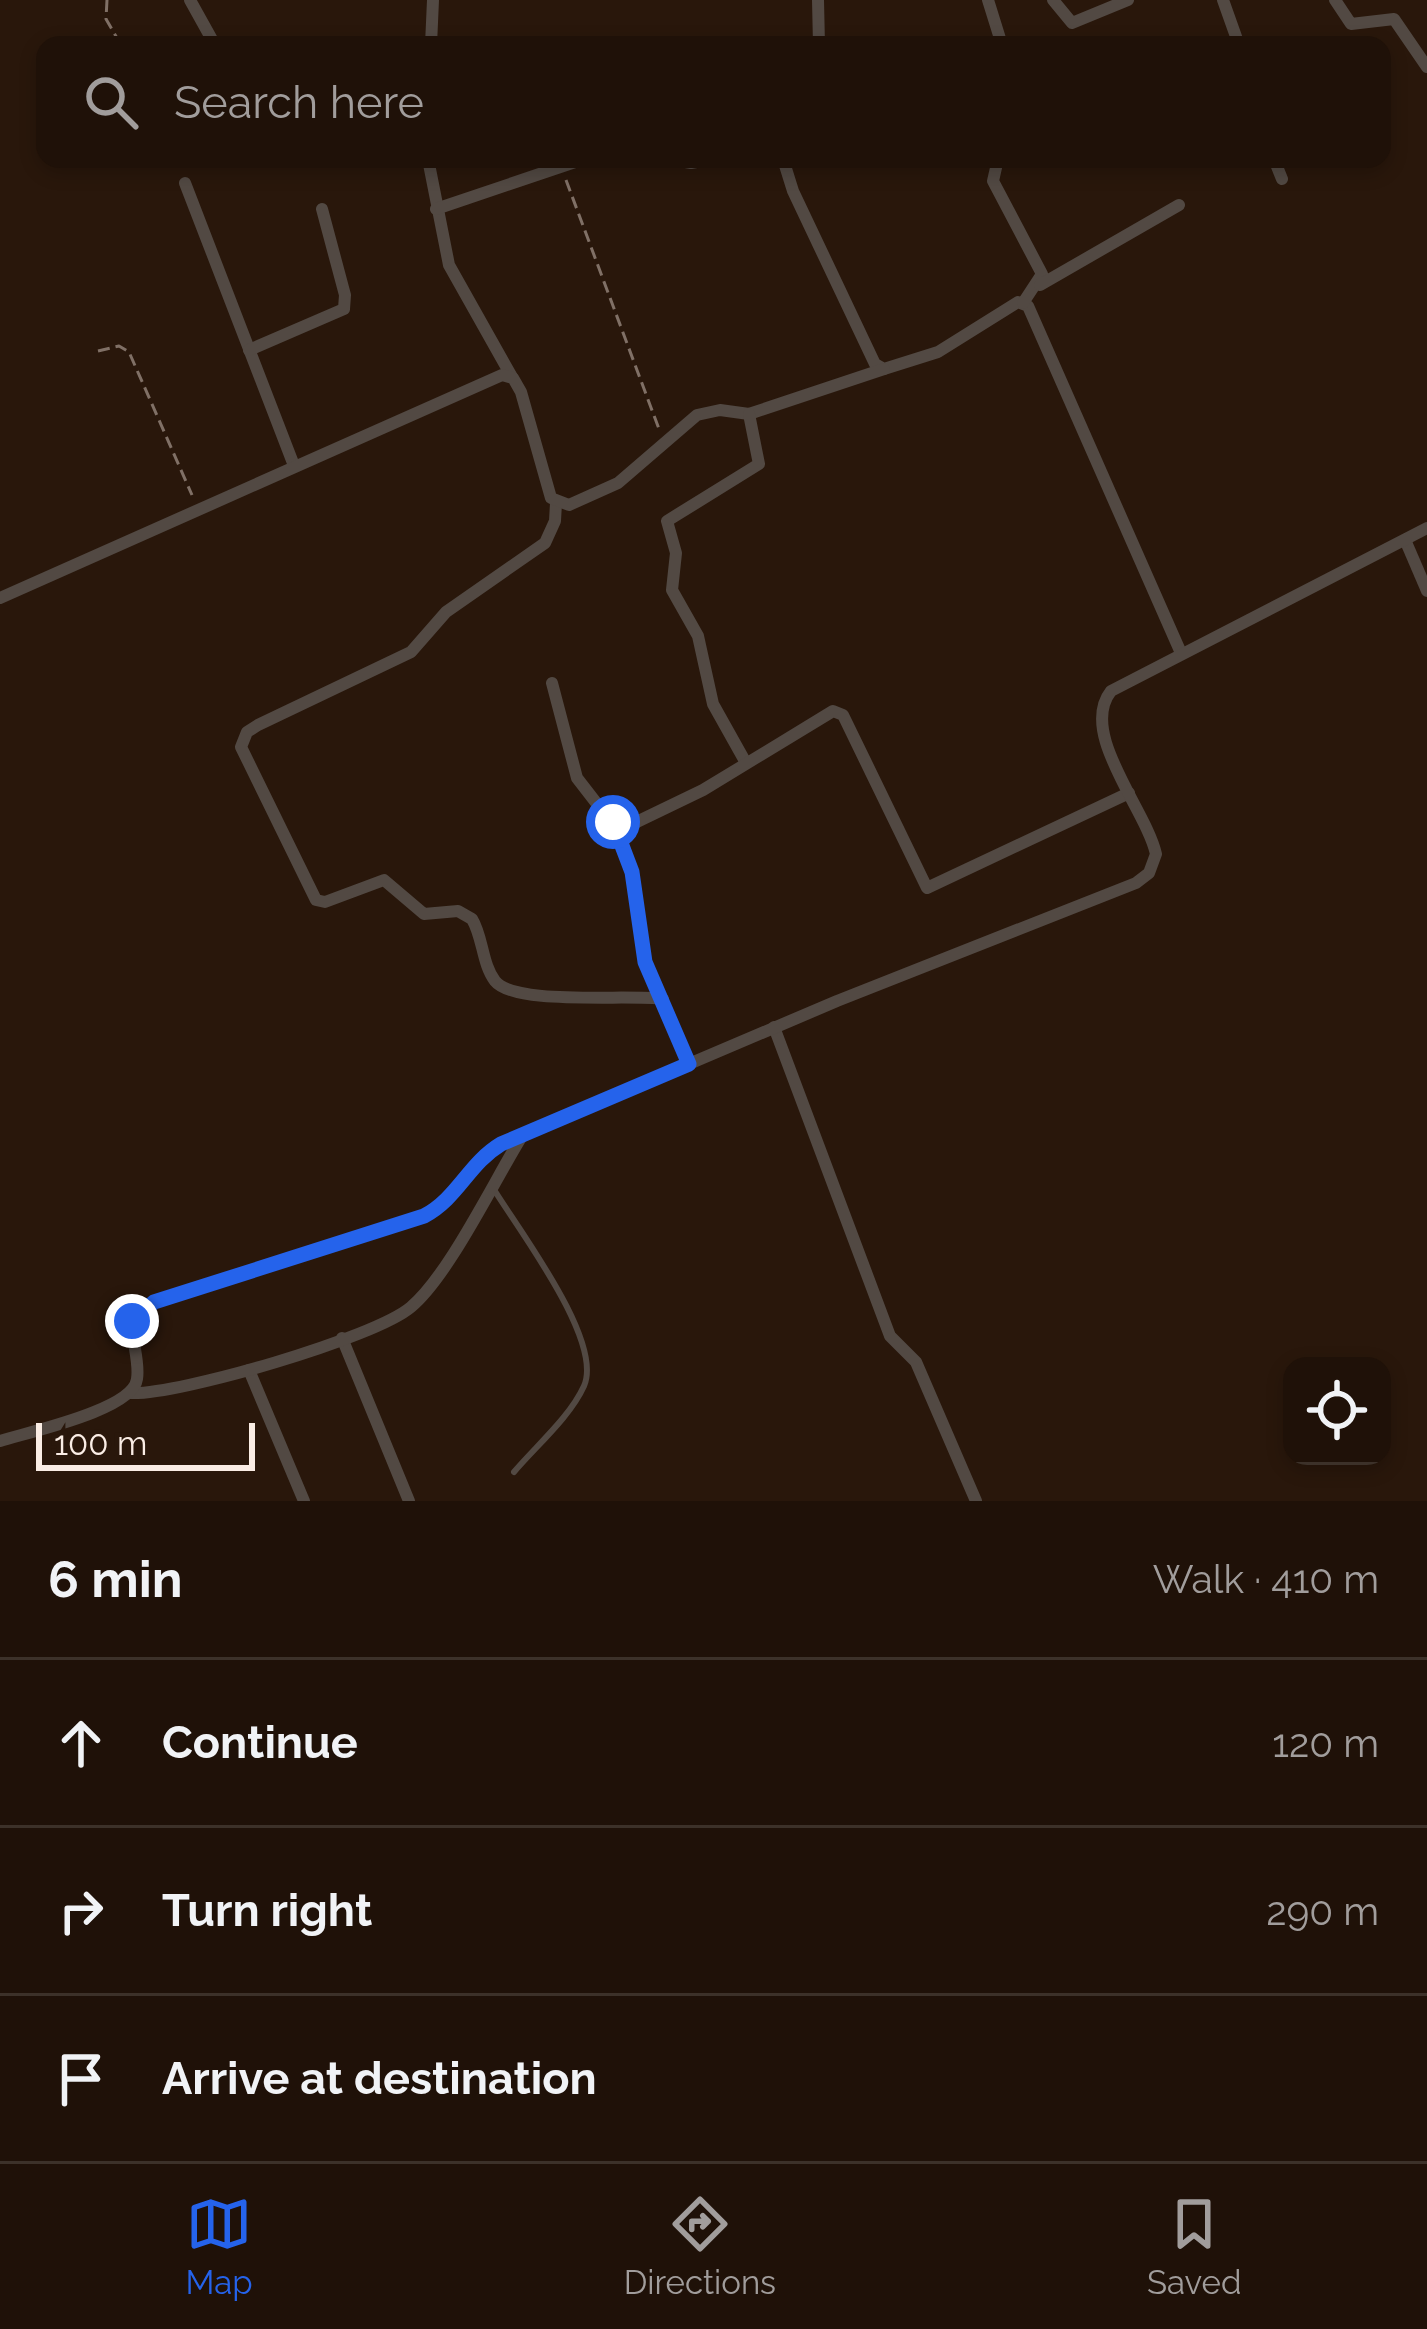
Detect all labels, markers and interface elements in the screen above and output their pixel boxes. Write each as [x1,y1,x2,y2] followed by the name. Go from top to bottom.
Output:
[36,36,1391,168] search box
[78,69,144,135] icon: search
[174,76,424,129] text: Search here
[586,795,640,849] route start
[105,1294,159,1348] route end
[1283,1357,1391,1465] map controls
[1283,1357,1391,1465] button: locate
[36,1417,255,1470] scale bar
[54,1424,147,1463] text: 100 m
[48,1549,183,1609] text: 6 min
[1153,1556,1379,1602] text: Walk · 410 m
[48,1710,114,1776] icon: ahead
[162,1716,358,1769] text: Continue
[1272,1720,1379,1766] text: 120 m
[48,1878,114,1944] icon: right
[162,1884,372,1937] text: Turn right
[1266,1888,1379,1934] text: 290 m
[48,2046,114,2112] icon: arrive
[162,2052,597,2105] text: Arrive at destination
[186,2191,253,2302] tab: Map
[624,2191,776,2302] tab: Directions
[1147,2191,1241,2302] tab: Saved

